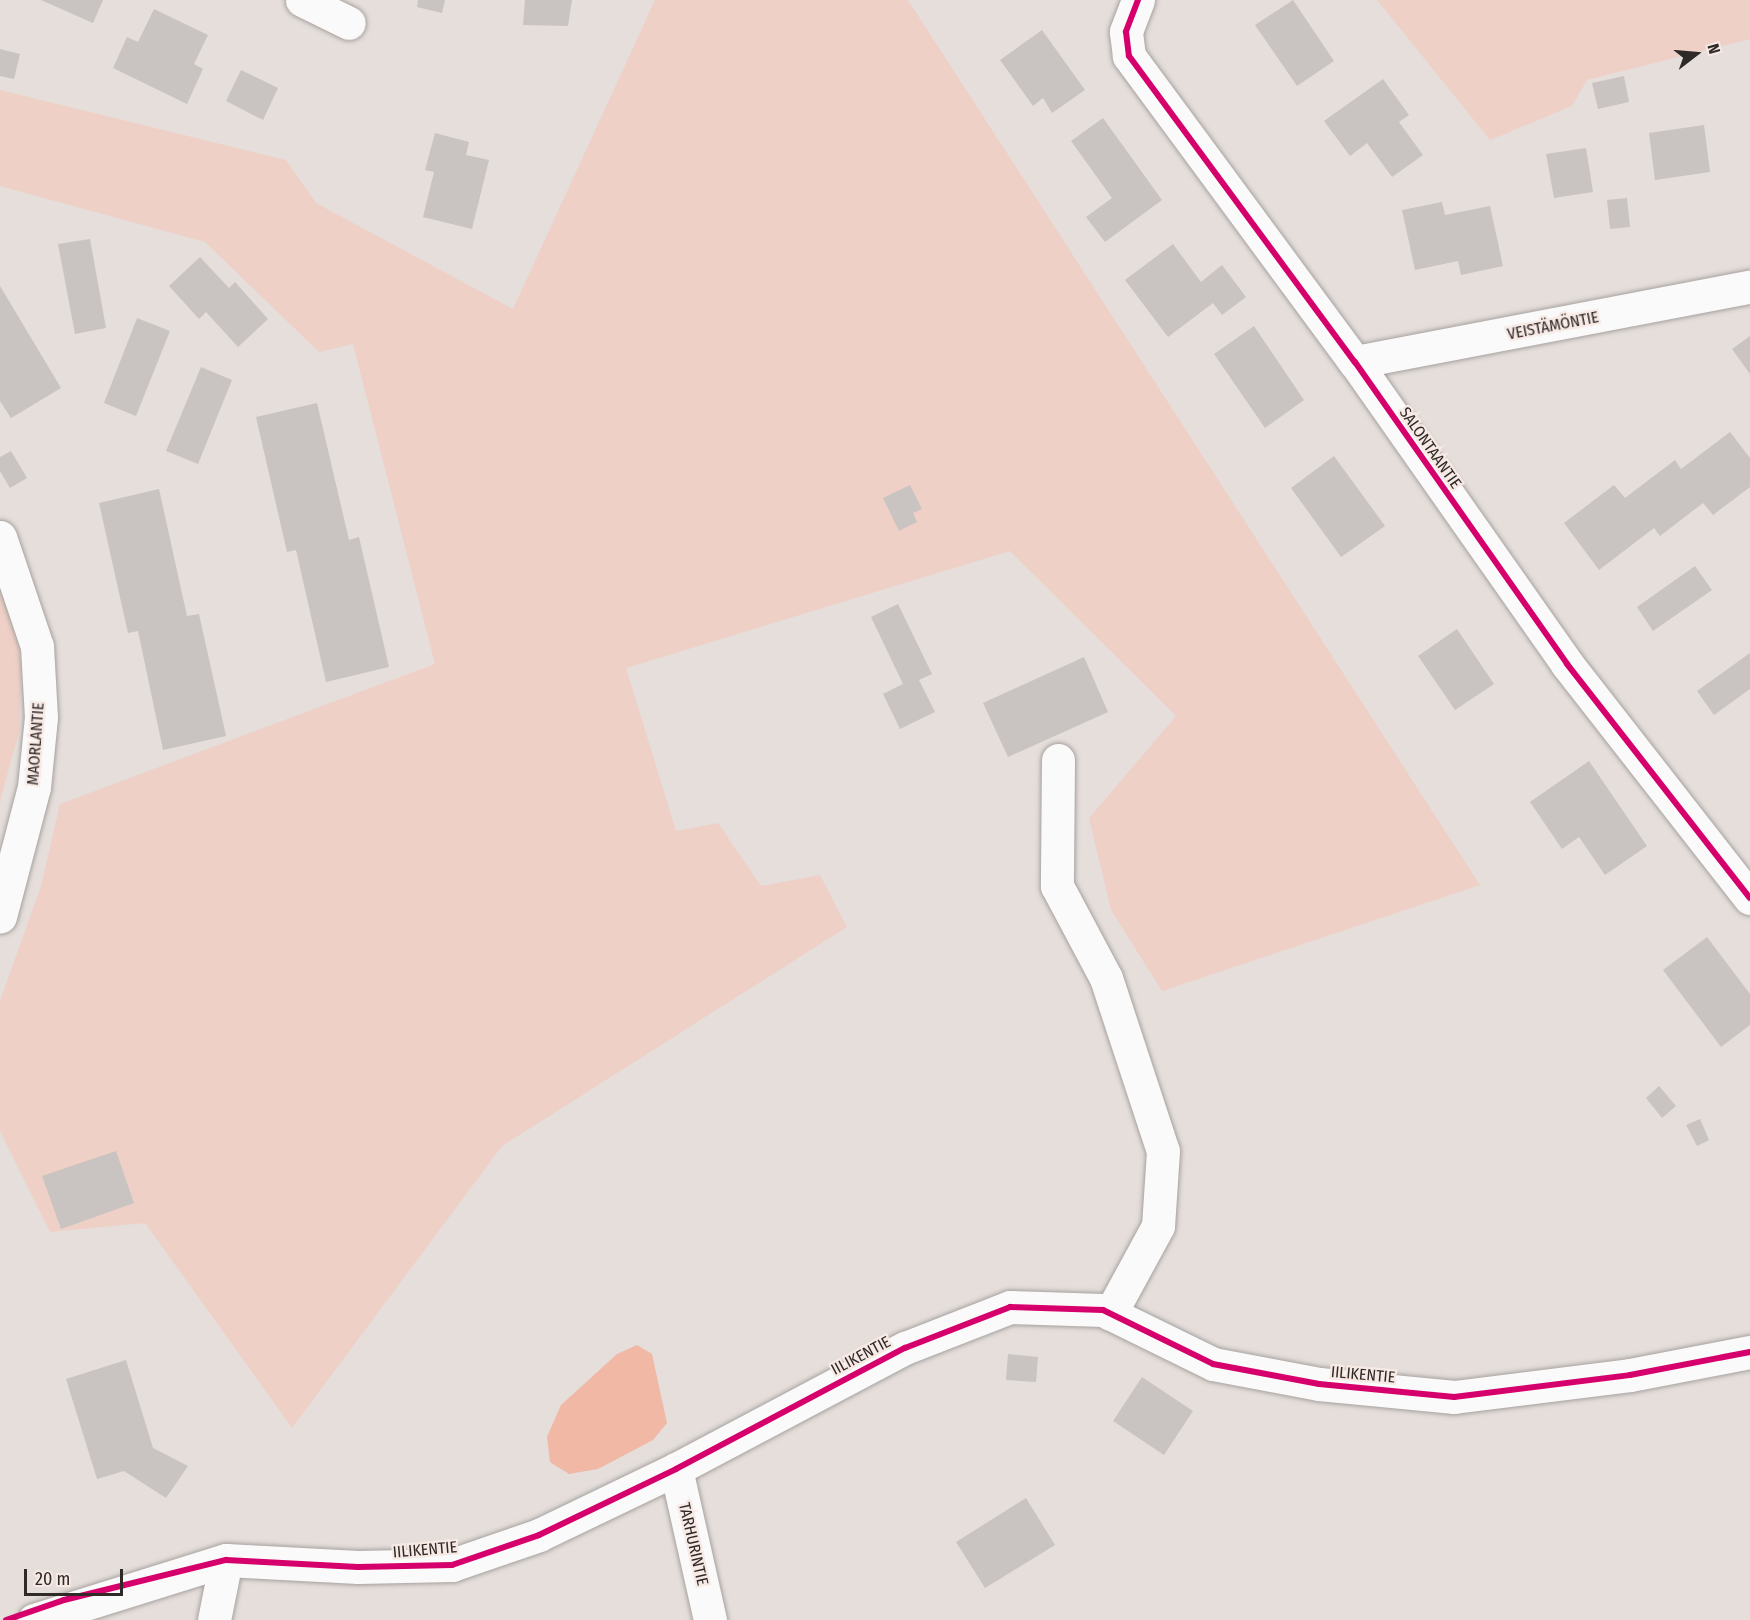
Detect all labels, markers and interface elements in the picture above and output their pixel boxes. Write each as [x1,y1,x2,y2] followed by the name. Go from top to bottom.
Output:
[1666,24,1726,84] north arrow
[1703,42,1724,56] text: N
[1506,308,1600,344] street label: VEISTÄMÖNTIE
[1395,404,1465,492] street label: SALONTAANTIE
[24,702,48,786] street label: MAORLANTIE
[828,1332,894,1380] street label: IILIKENTIE
[1330,1363,1396,1387] street label: IILIKENTIE
[674,1501,712,1587] street label: TARHURINTIE
[392,1538,458,1562] street label: IILIKENTIE
[27,1557,126,1595] scale bar
[35,1568,70,1590] text: 20 m

